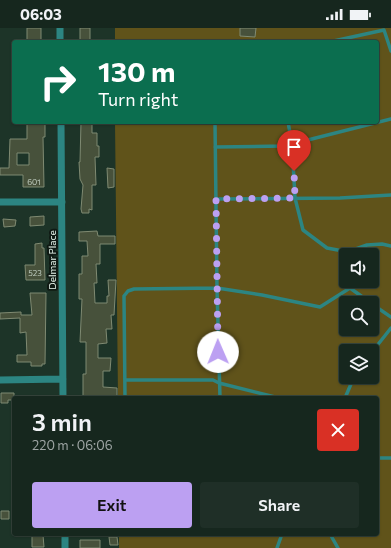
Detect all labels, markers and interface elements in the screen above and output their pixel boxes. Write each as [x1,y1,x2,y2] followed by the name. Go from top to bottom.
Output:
[20,5,62,23] text: 06:03
[98,54,175,88] text: 130 m
[32,56,84,108] icon: right
[98,88,178,110] text: Turn right
[277,130,311,171] pin
[283,136,305,158] icon: arrive
[27,177,41,187] house number: 601
[46,230,58,290] street label: Delmar Place
[339,248,379,384] map controls
[339,248,379,288] button: sound
[28,268,42,278] house number: 523
[339,296,379,336] button: search
[197,331,239,373] position arrow
[339,344,379,384] button: layers
[32,407,92,436] text: 3 min
[317,409,359,451] button: close
[32,437,113,453] text: 220 m · 06:06
[32,482,192,528] button: Exit
[200,482,359,528] button: Share

